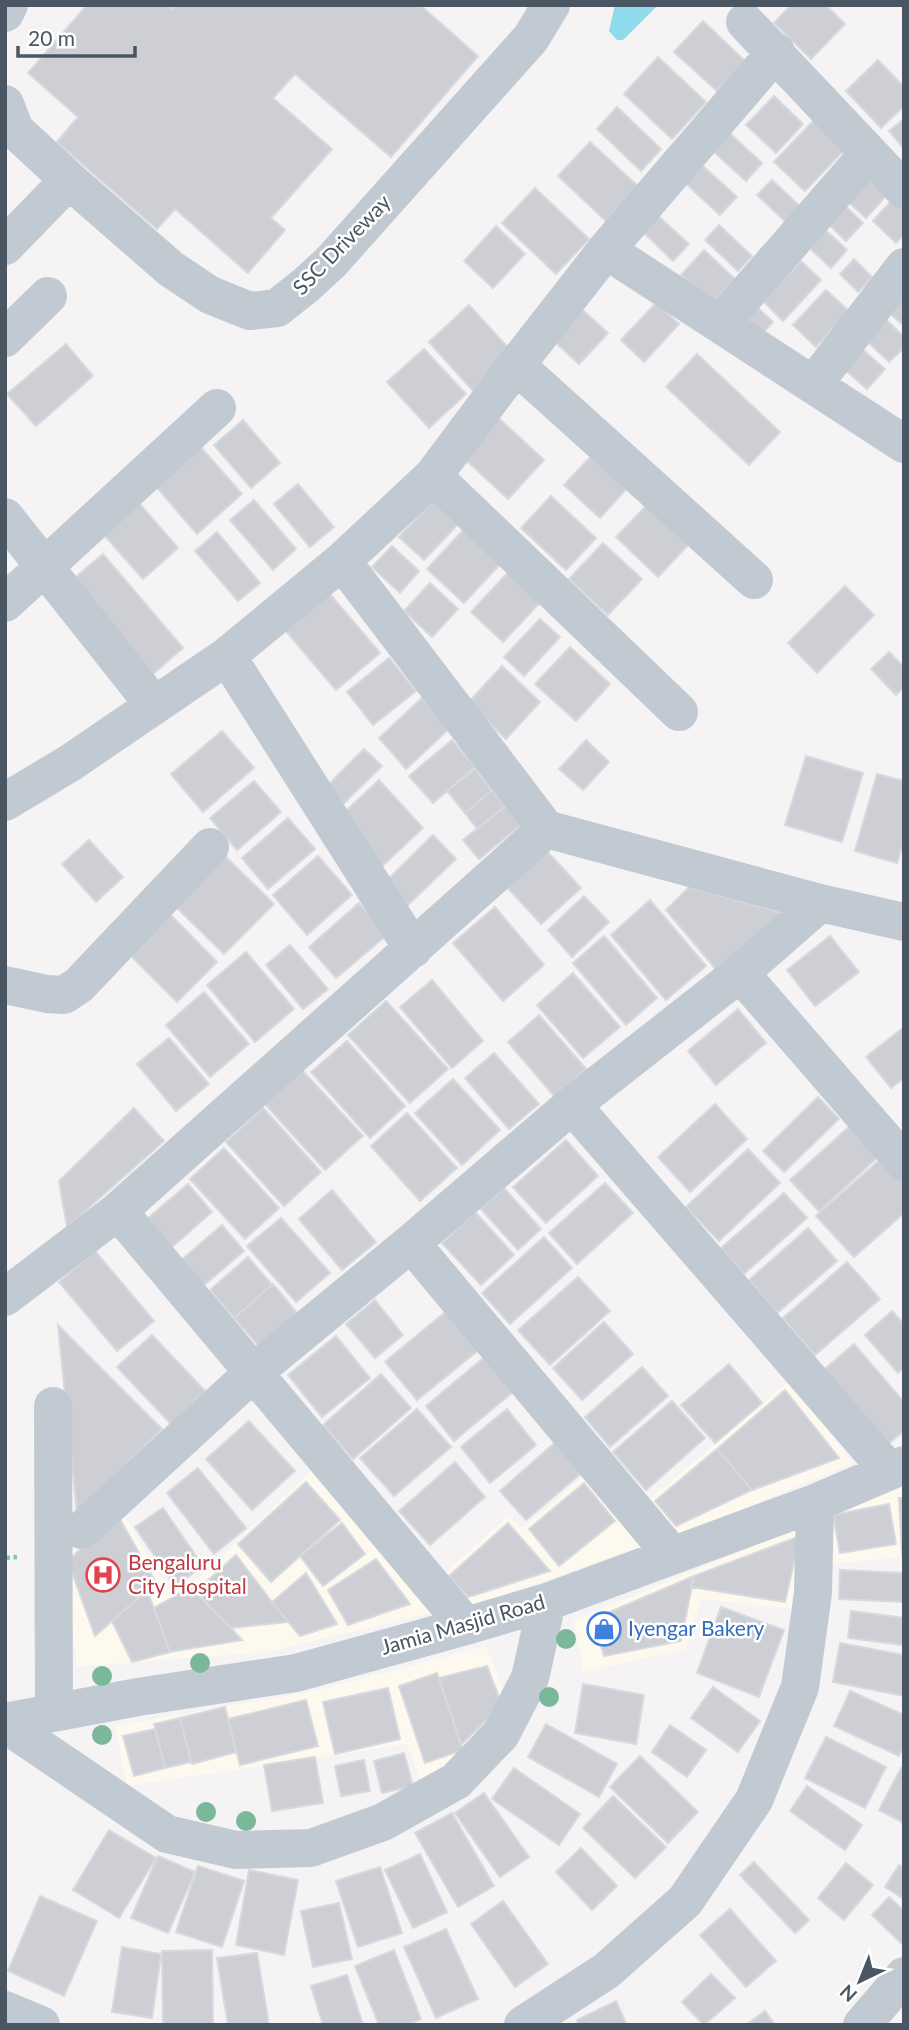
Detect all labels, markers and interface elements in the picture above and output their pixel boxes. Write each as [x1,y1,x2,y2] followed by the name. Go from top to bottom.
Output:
[18,14,135,58] scale bar
[28,25,75,50] text: 20 m
[287,189,395,299] street label: SSC Driveway
[128,1549,247,1598] place label: Bengaluru City Hospital
[84,1556,122,1594] hospital icon: Bengaluru City Hospital
[378,1588,548,1659] street label: Jamia Masjid Road
[585,1610,623,1648] shop icon: Iyengar Bakery
[628,1615,765,1640] place label: Iyengar Bakery
[825,1946,895,2016] north arrow
[835,1980,861,2007] text: N

